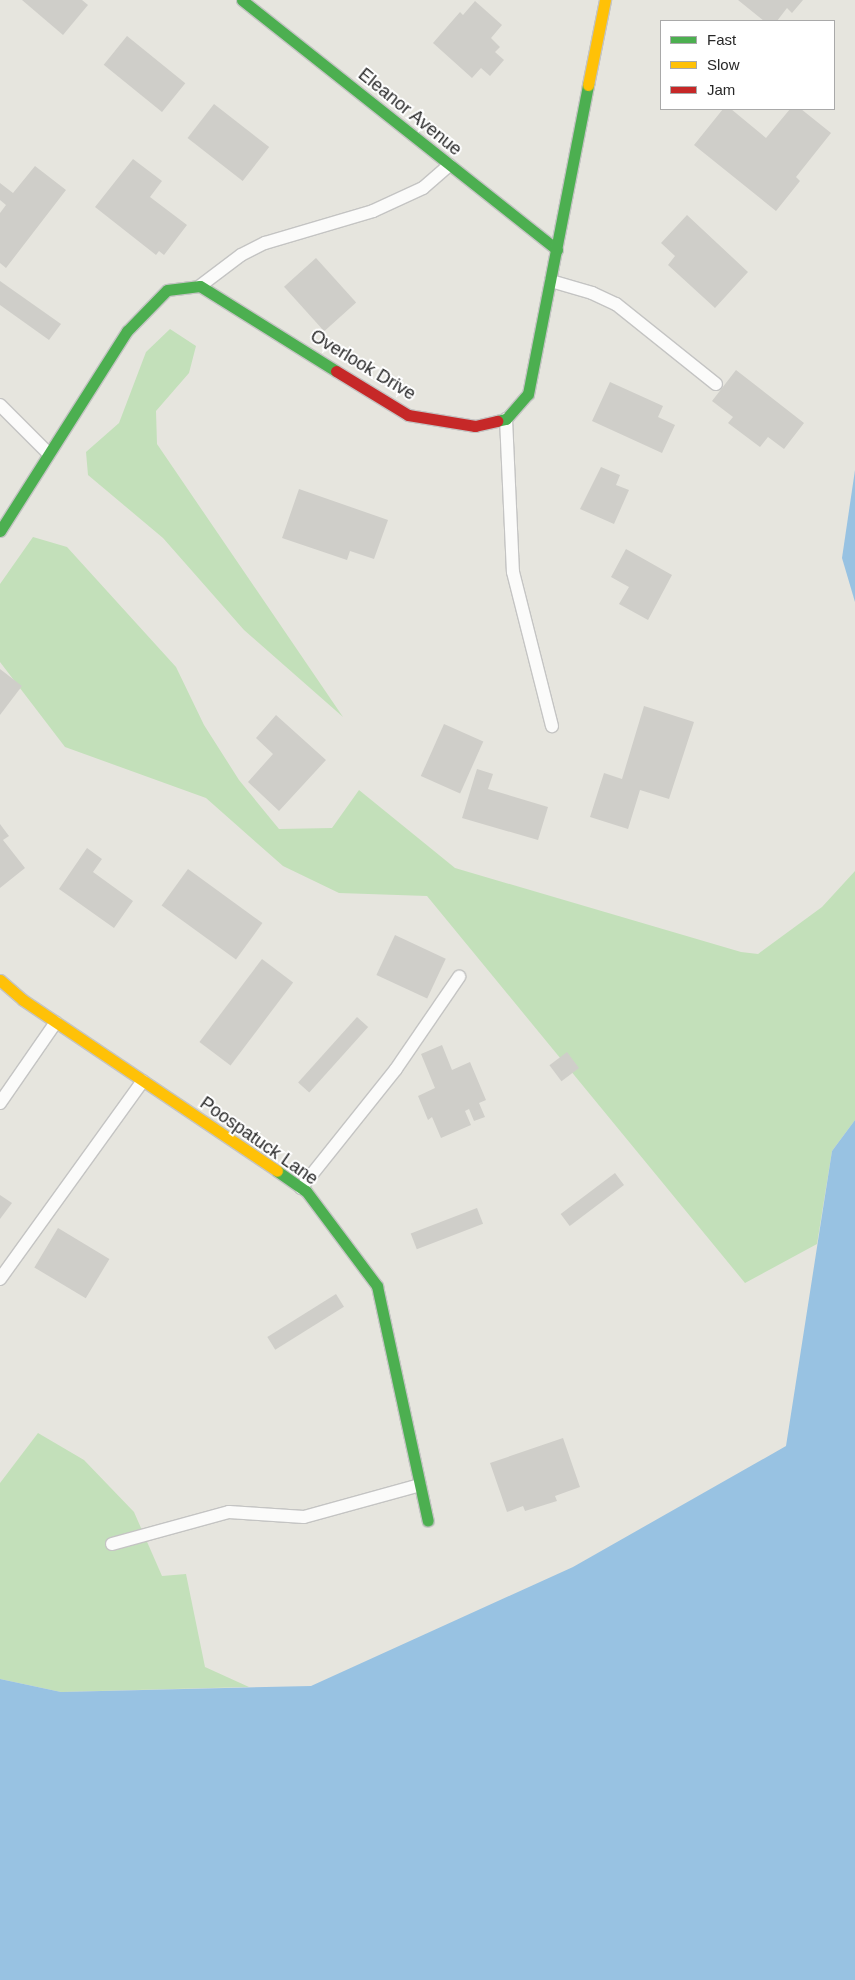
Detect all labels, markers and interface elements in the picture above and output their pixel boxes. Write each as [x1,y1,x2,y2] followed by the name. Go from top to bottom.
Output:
[660,20,835,110] legend
[707,31,736,48] text: Fast
[707,56,740,73] text: Slow
[354,63,466,161] street label: Eleanor Avenue
[707,81,735,98] text: Jam
[306,325,420,405] street label: Overlook Drive
[196,1092,322,1190] street label: Poospatuck Lane

